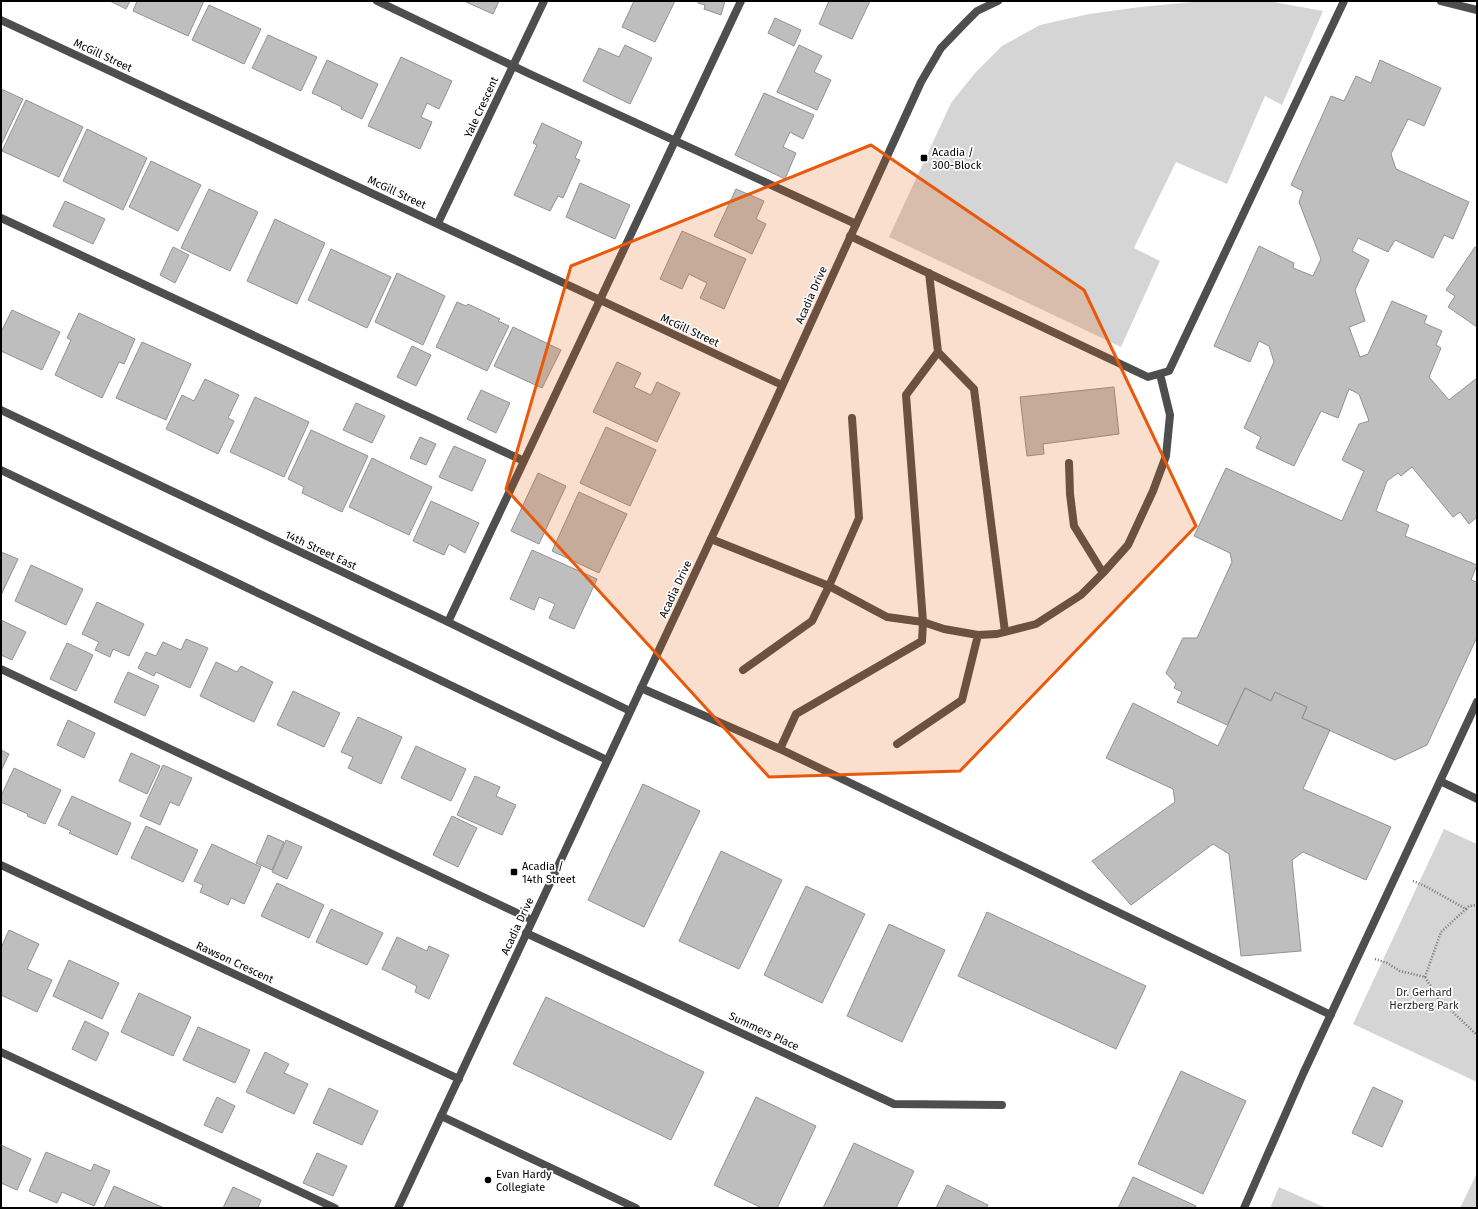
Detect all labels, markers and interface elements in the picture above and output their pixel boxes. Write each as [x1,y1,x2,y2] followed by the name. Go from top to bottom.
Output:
[71,36,134,75] street label: McGill Street
[462,75,501,140] street label: Yale Crescent
[932,146,982,172] place label: Acadia / 300-Block
[919,153,929,163] marker: Acadia / 300-Block
[365,173,428,212] street label: McGill Street
[793,264,830,326] street label: Acadia Drive
[658,311,721,350] street label: McGill Street
[283,528,359,573] street label: 14th Street East
[657,558,694,620] street label: Acadia Drive
[522,860,576,886] place label: Acadia / 14th Street
[509,867,519,877] marker: Acadia / 14th Street
[499,895,536,957] street label: Acadia Drive
[194,939,276,986] street label: Rawson Crescent
[1389,986,1459,1012] park label: Dr. Gerhard Herzberg Park
[727,1010,801,1053] street label: Summers Place
[496,1168,552,1194] place label: Evan Hardy Collegiate
[483,1175,493,1185] marker: Evan Hardy Collegiate

